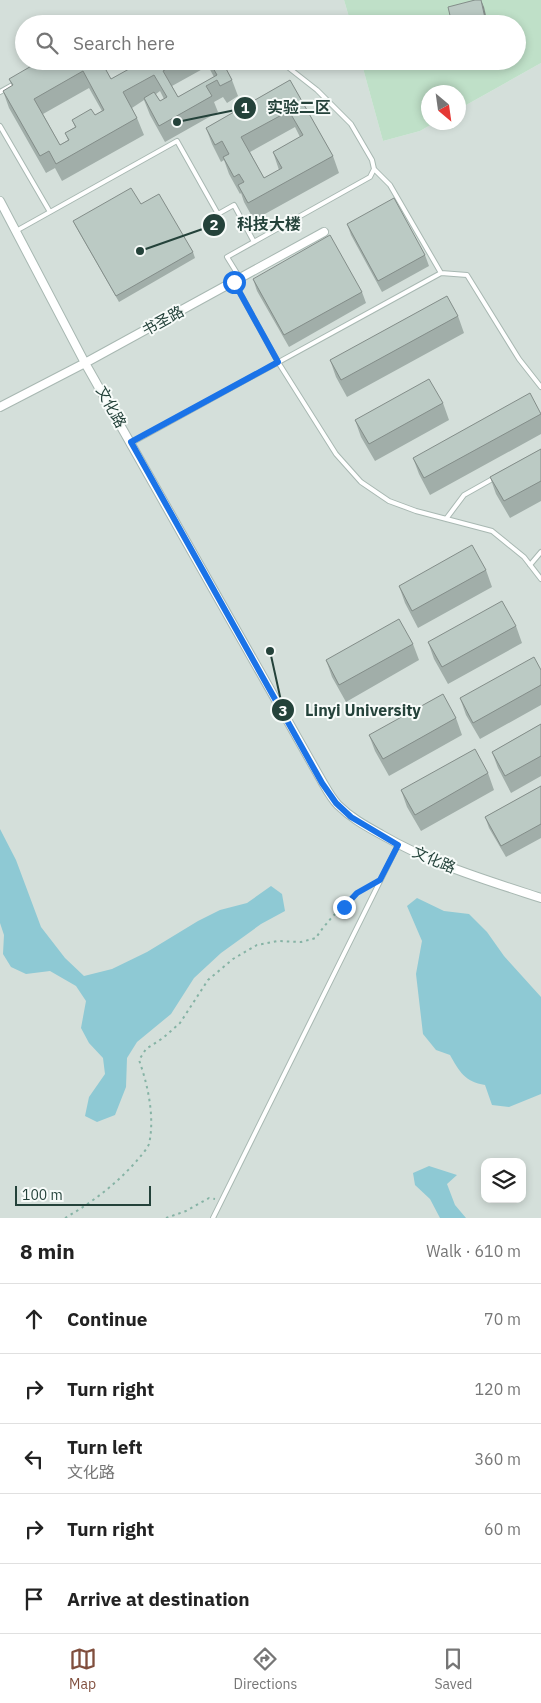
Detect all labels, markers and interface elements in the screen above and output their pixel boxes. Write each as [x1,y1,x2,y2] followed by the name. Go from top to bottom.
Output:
[15,15,526,70] search box
[33,29,61,57] icon: search
[73,31,175,55] text: Search here
[421,85,466,130] north arrow
[232,92,341,123] callout: 实验二区
[267,97,331,117] text: 实验二区
[240,98,250,117] text: 1
[202,209,311,240] callout: 科技大楼
[237,214,301,234] text: 科技大楼
[209,215,219,234] text: 2
[223,271,246,294] route start
[138,301,187,340] street label: 书圣路
[92,382,131,431] street label: 文化路
[271,695,431,726] callout: Linyi University
[305,700,421,720] text: Linyi University
[278,701,288,720] text: 3
[410,842,459,877] street label: 文化路
[333,896,356,919] route end
[481,1158,526,1203] map controls
[481,1158,526,1203] button: layers
[15,1183,151,1206] scale bar
[22,1186,63,1204] text: 100 m
[20,1237,75,1265] text: 8 min
[426,1241,521,1261] text: Walk · 610 m
[20,1305,48,1333] icon: ahead
[67,1307,147,1331] text: Continue
[484,1309,521,1329] text: 70 m
[20,1375,48,1403] icon: right
[67,1377,154,1401] text: Turn right
[474,1379,521,1399] text: 120 m
[67,1435,143,1459] text: Turn left
[20,1445,48,1473] icon: left
[474,1449,521,1469] text: 360 m
[67,1462,115,1482] text: 文化路
[20,1515,48,1543] icon: right
[67,1517,154,1541] text: Turn right
[484,1519,521,1539] text: 60 m
[20,1585,48,1613] icon: arrive
[67,1587,250,1611] text: Arrive at destination
[69,1645,97,1693] tab: Map
[234,1645,297,1693] tab: Directions
[434,1645,472,1693] tab: Saved

